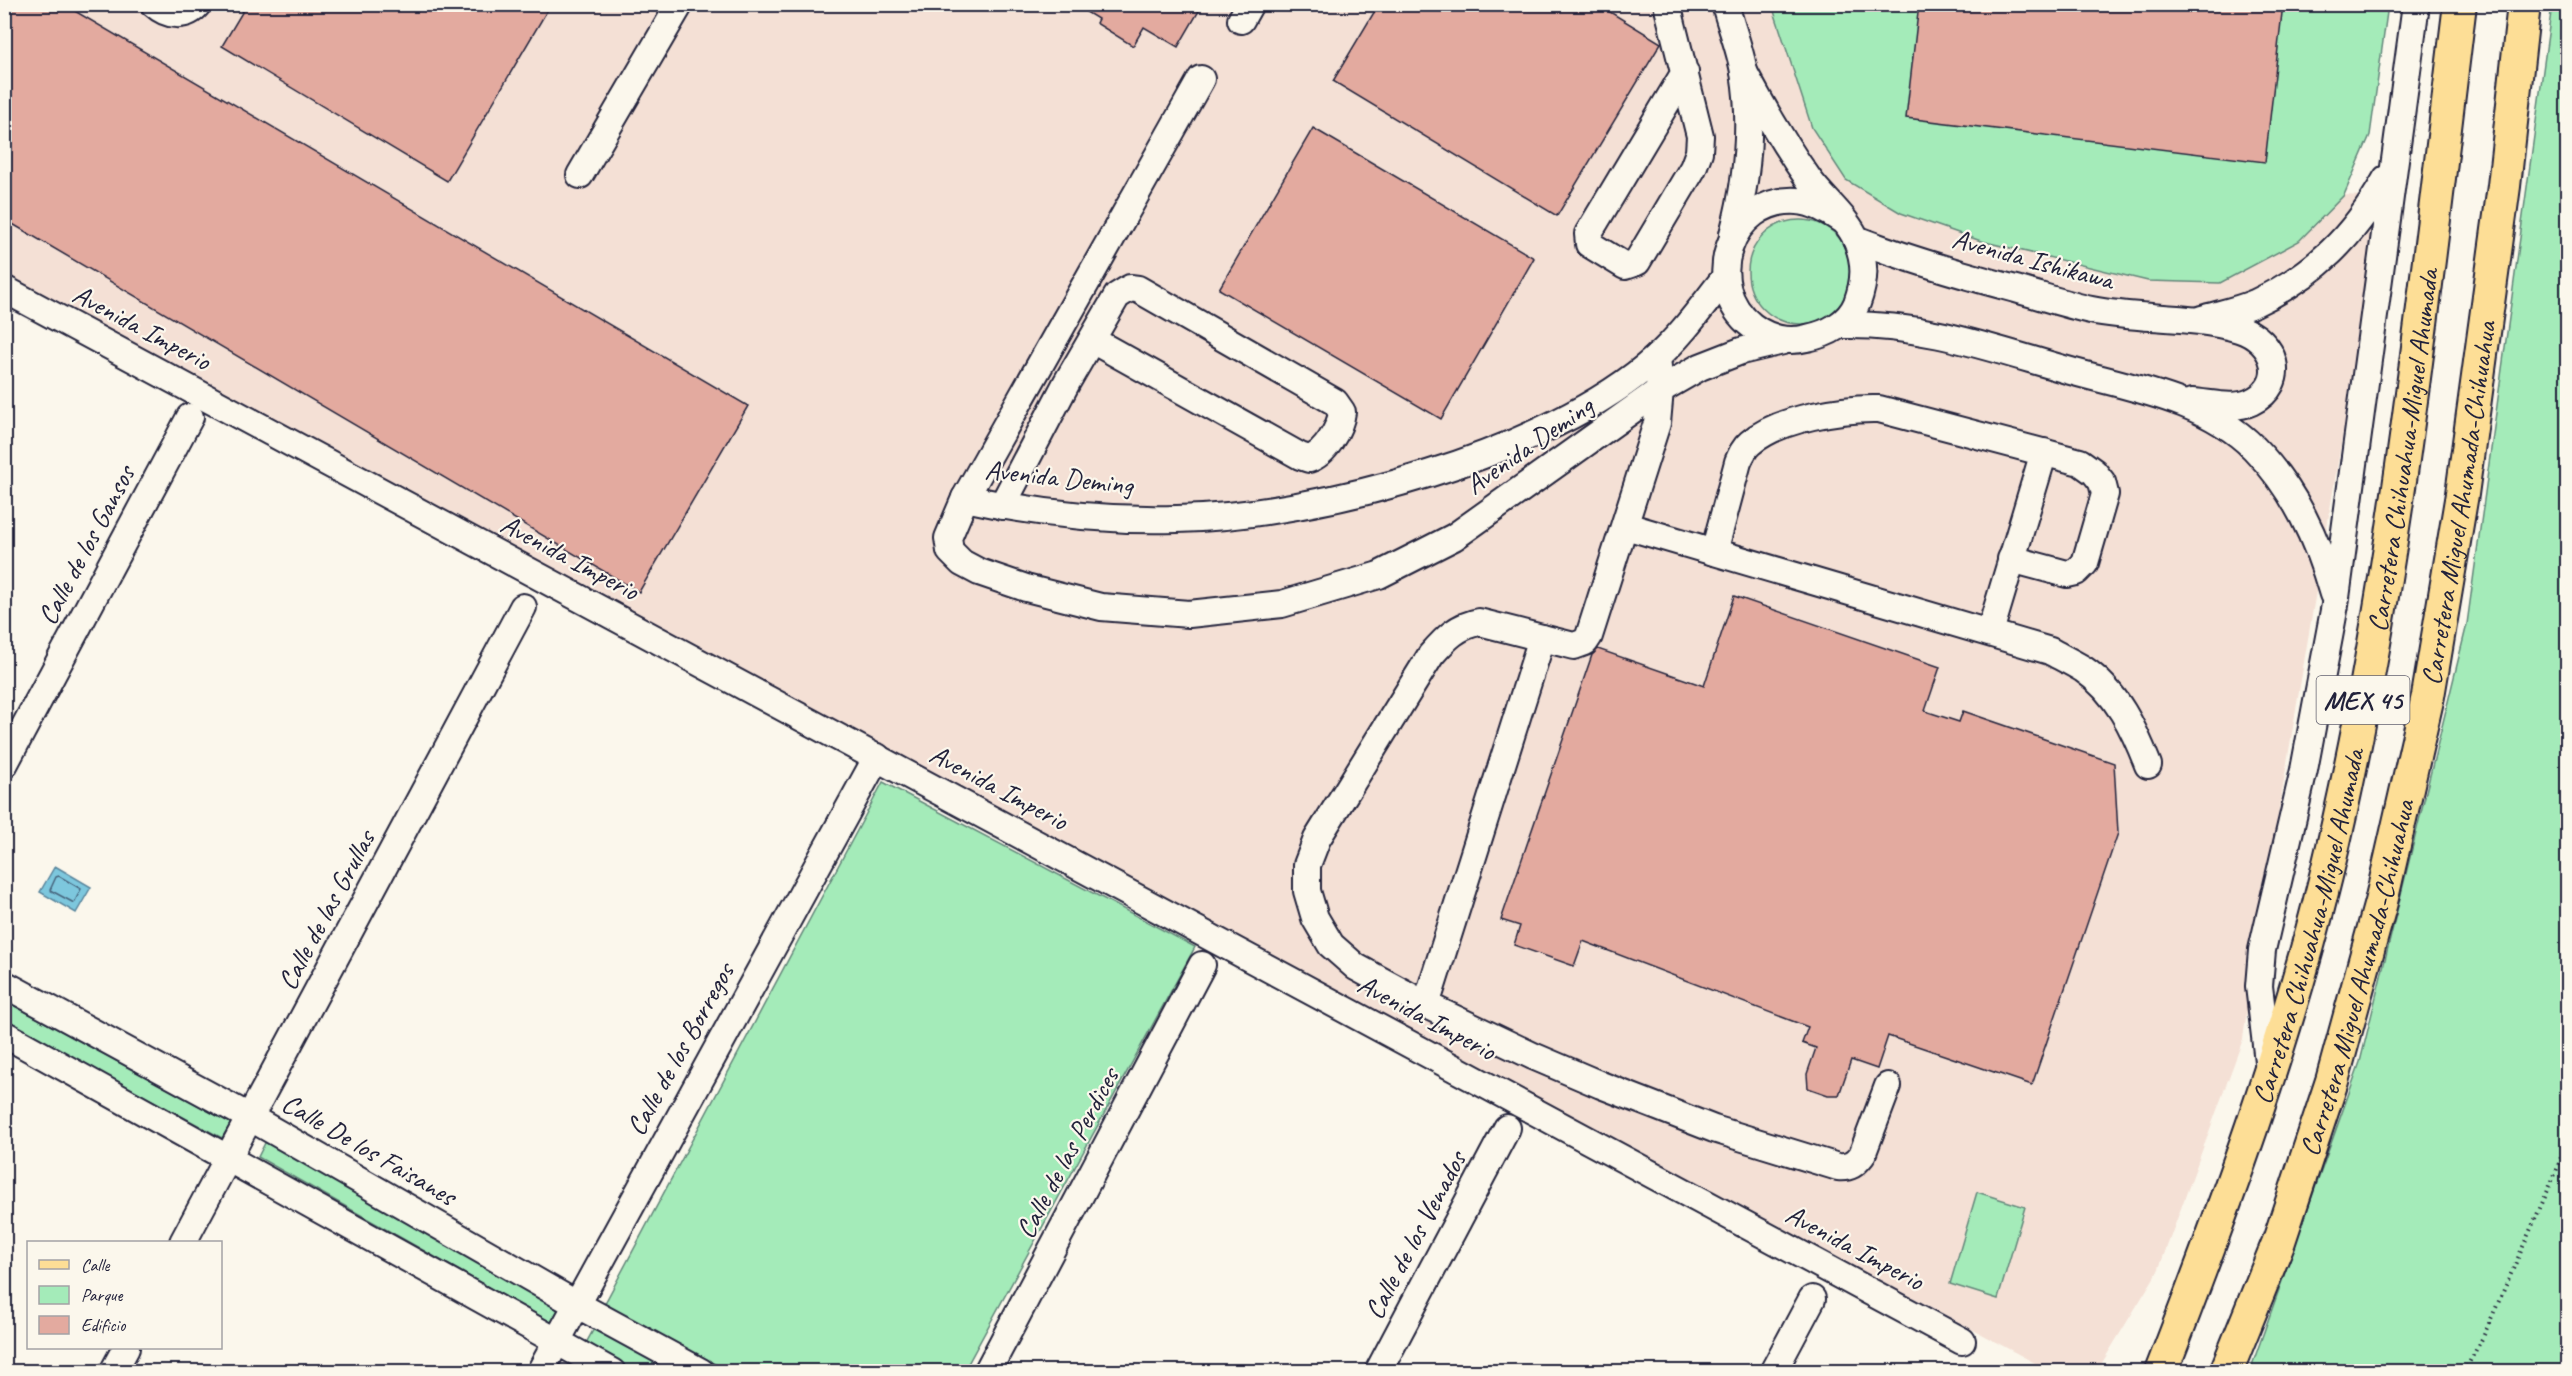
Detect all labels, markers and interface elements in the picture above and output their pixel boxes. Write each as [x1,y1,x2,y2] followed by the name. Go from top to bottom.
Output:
[1949,221,2120,298] street label: Avenida Ishikawa
[2359,264,2446,634] street label: Carretera Chihuahua-Miguel Ahumada
[67,276,219,379] street label: Avenida Imperio
[2413,317,2503,687] street label: Carretera Miguel Ahumada-Chihuahua
[1458,387,1602,502] street label: Avenida Deming
[983,452,1137,502] street label: Avenida Deming
[29,457,144,631] street label: Calle de los Gansos
[495,506,647,609] street label: Avenida Imperio
[2316,676,2410,724] road number: MEX 45
[924,736,1076,839] street label: Avenida Imperio
[2243,743,2372,1108] street label: Carretera Chihuahua-Miguel Ahumada
[2291,795,2422,1160] street label: Carretera Miguel Ahumada-Chihuahua
[269,822,384,996] street label: Calle de las Grullas
[618,955,743,1141] street label: Calle de los Borregos
[1352,966,1504,1069] street label: Avenida Imperio
[1007,1060,1128,1244] street label: Calle de las Perdices
[276,1085,464,1214] street label: Calle De los Faisanes
[1356,1143,1475,1325] street label: Calle de los Venados
[1780,1196,1932,1299] street label: Avenida Imperio
[27,1241,222,1349] legend
[81,1254,110,1276] text: Calle
[81,1284,123,1306] text: Parque
[81,1314,127,1336] text: Edificio

